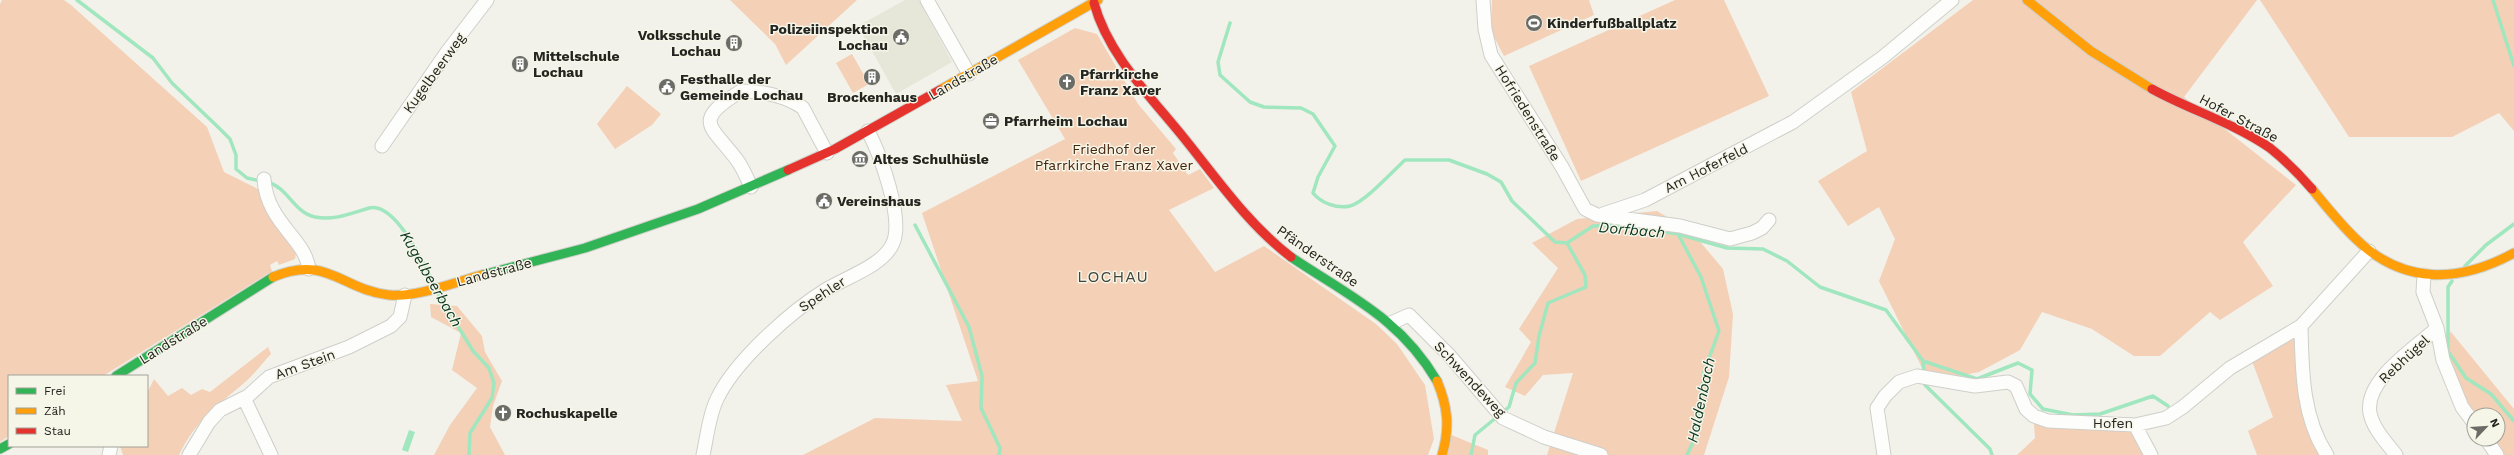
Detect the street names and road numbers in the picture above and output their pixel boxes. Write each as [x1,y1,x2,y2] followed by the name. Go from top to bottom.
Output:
[400,29,469,116] street label: Kugelbeerweg
[926,51,1000,103] street label: Landstraße
[1492,62,1564,164] street label: Hofriedenstraße
[2197,91,2281,145] street label: Hofer Straße
[1662,140,1750,196] street label: Am Hoferfeld
[1274,222,1362,290] street label: Pfänderstraße
[455,254,533,290] street label: Landstraße
[796,273,849,315] street label: Spehler
[136,313,210,367] street label: Landstraße
[2375,331,2433,386] street label: Rebhügel
[1431,338,1509,420] street label: Schwendeweg
[273,346,337,382] street label: Am Stein
[2093,415,2133,431] street label: Hofen

